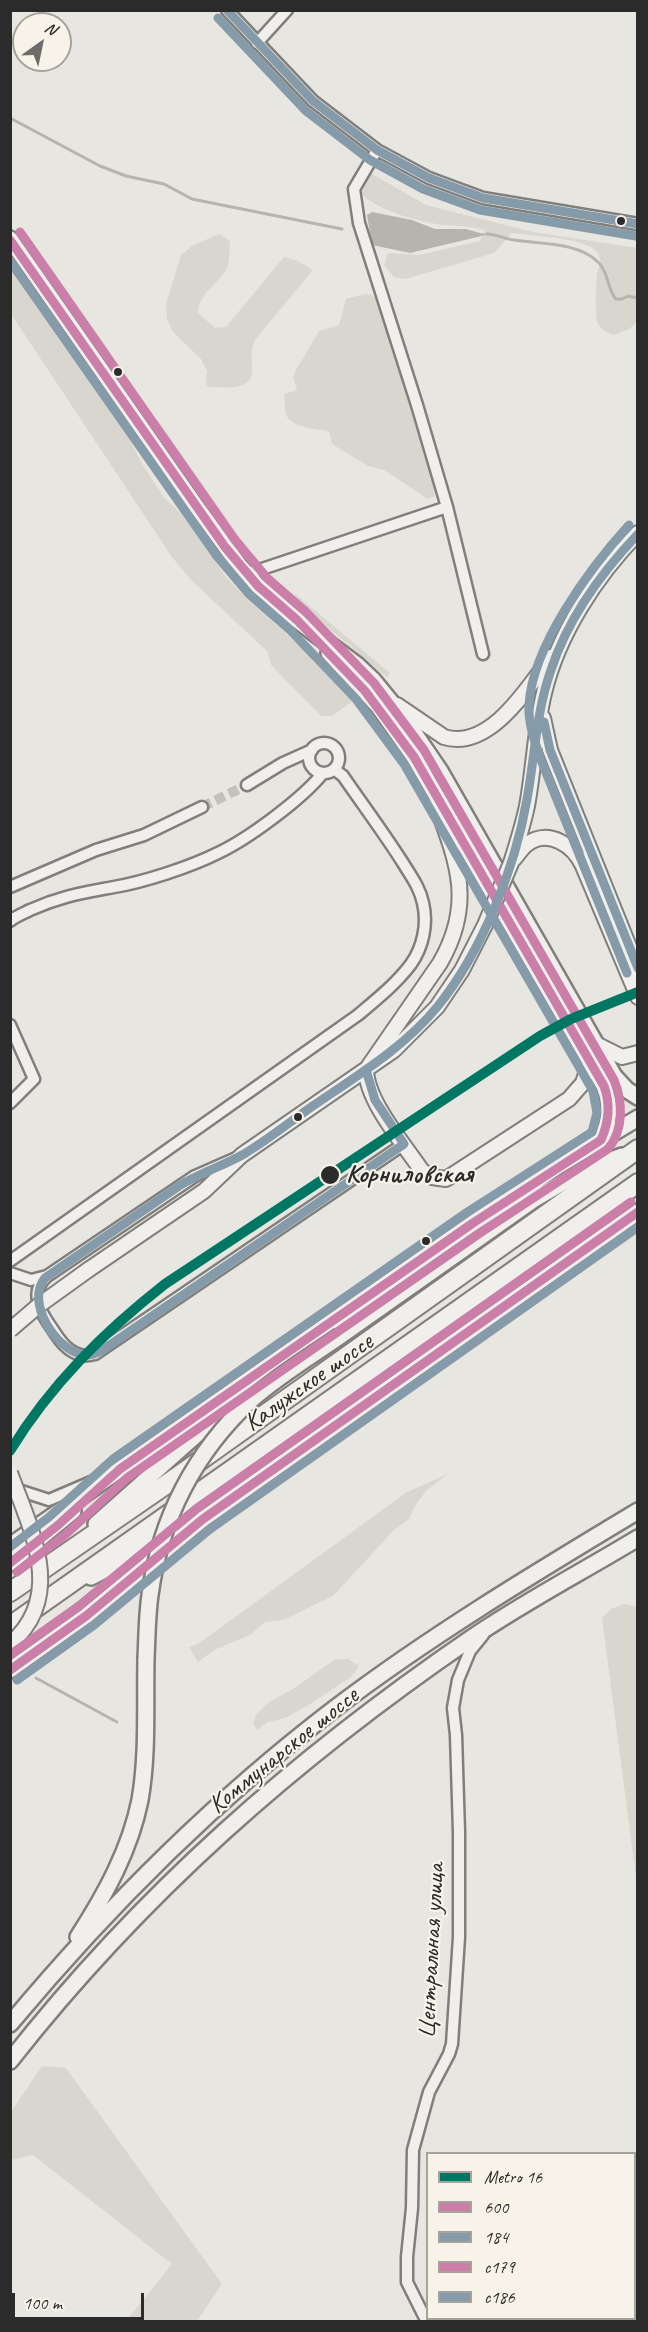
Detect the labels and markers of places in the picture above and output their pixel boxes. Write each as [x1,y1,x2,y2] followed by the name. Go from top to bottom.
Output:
[615,215,627,227] unlabelled marker
[112,366,124,378] unlabelled marker
[292,1111,304,1123] unlabelled marker
[346,1159,473,1191] place label: Корниловская
[319,1164,341,1186] marker: Корниловская
[420,1235,432,1247] unlabelled marker

